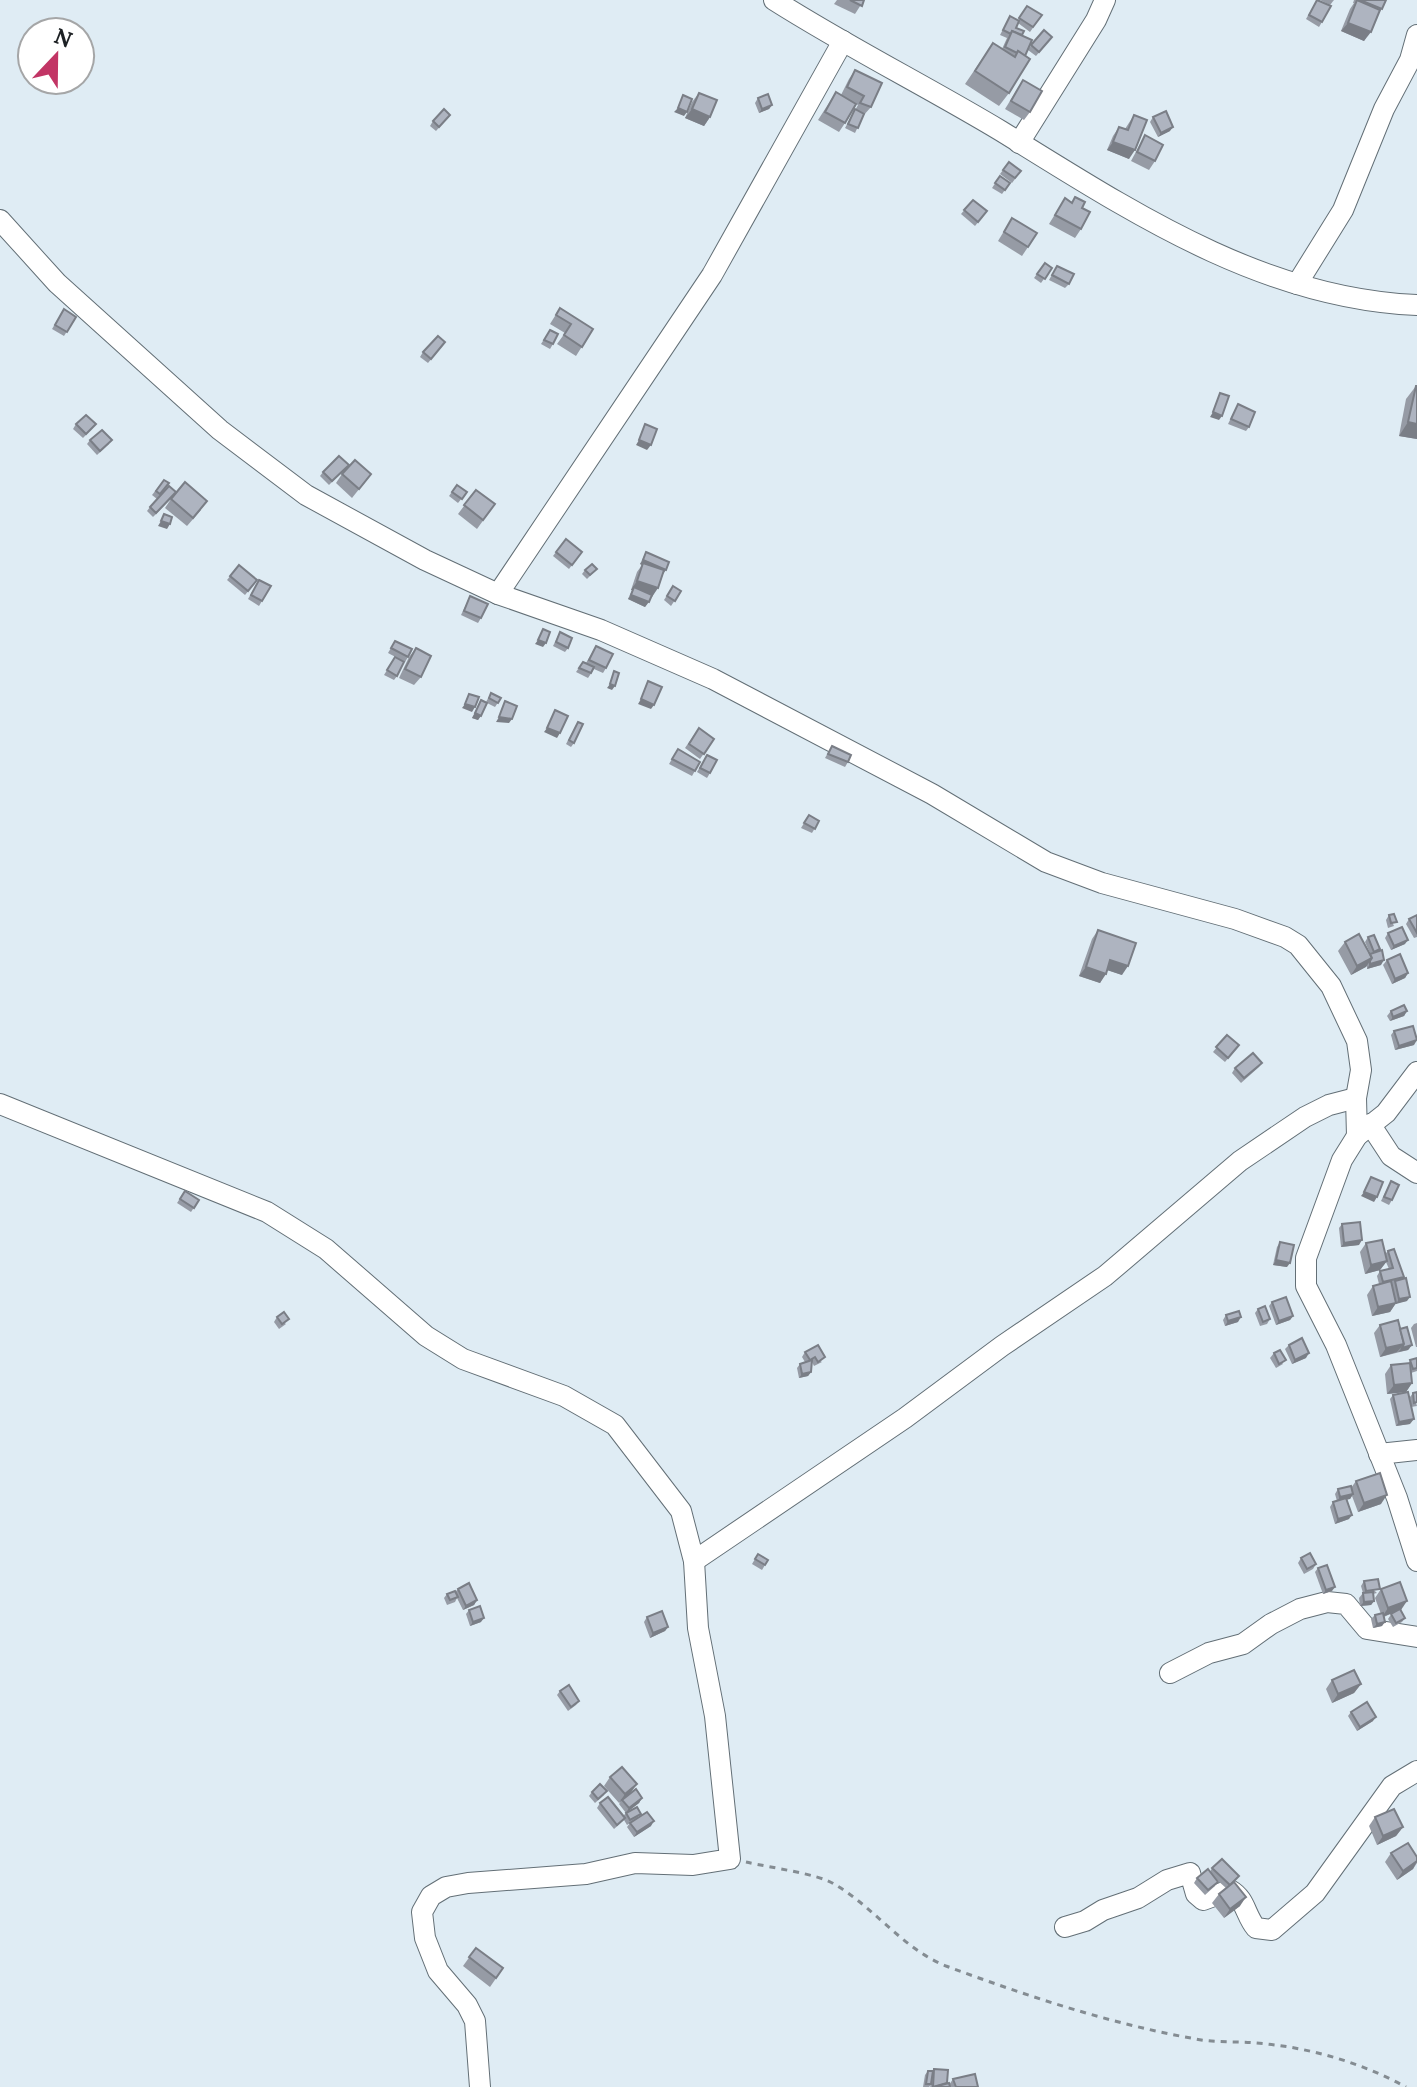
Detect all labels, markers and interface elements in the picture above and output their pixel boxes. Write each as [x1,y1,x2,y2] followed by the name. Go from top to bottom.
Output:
[16,16,96,96] north arrow
[50,21,77,54] text: N

